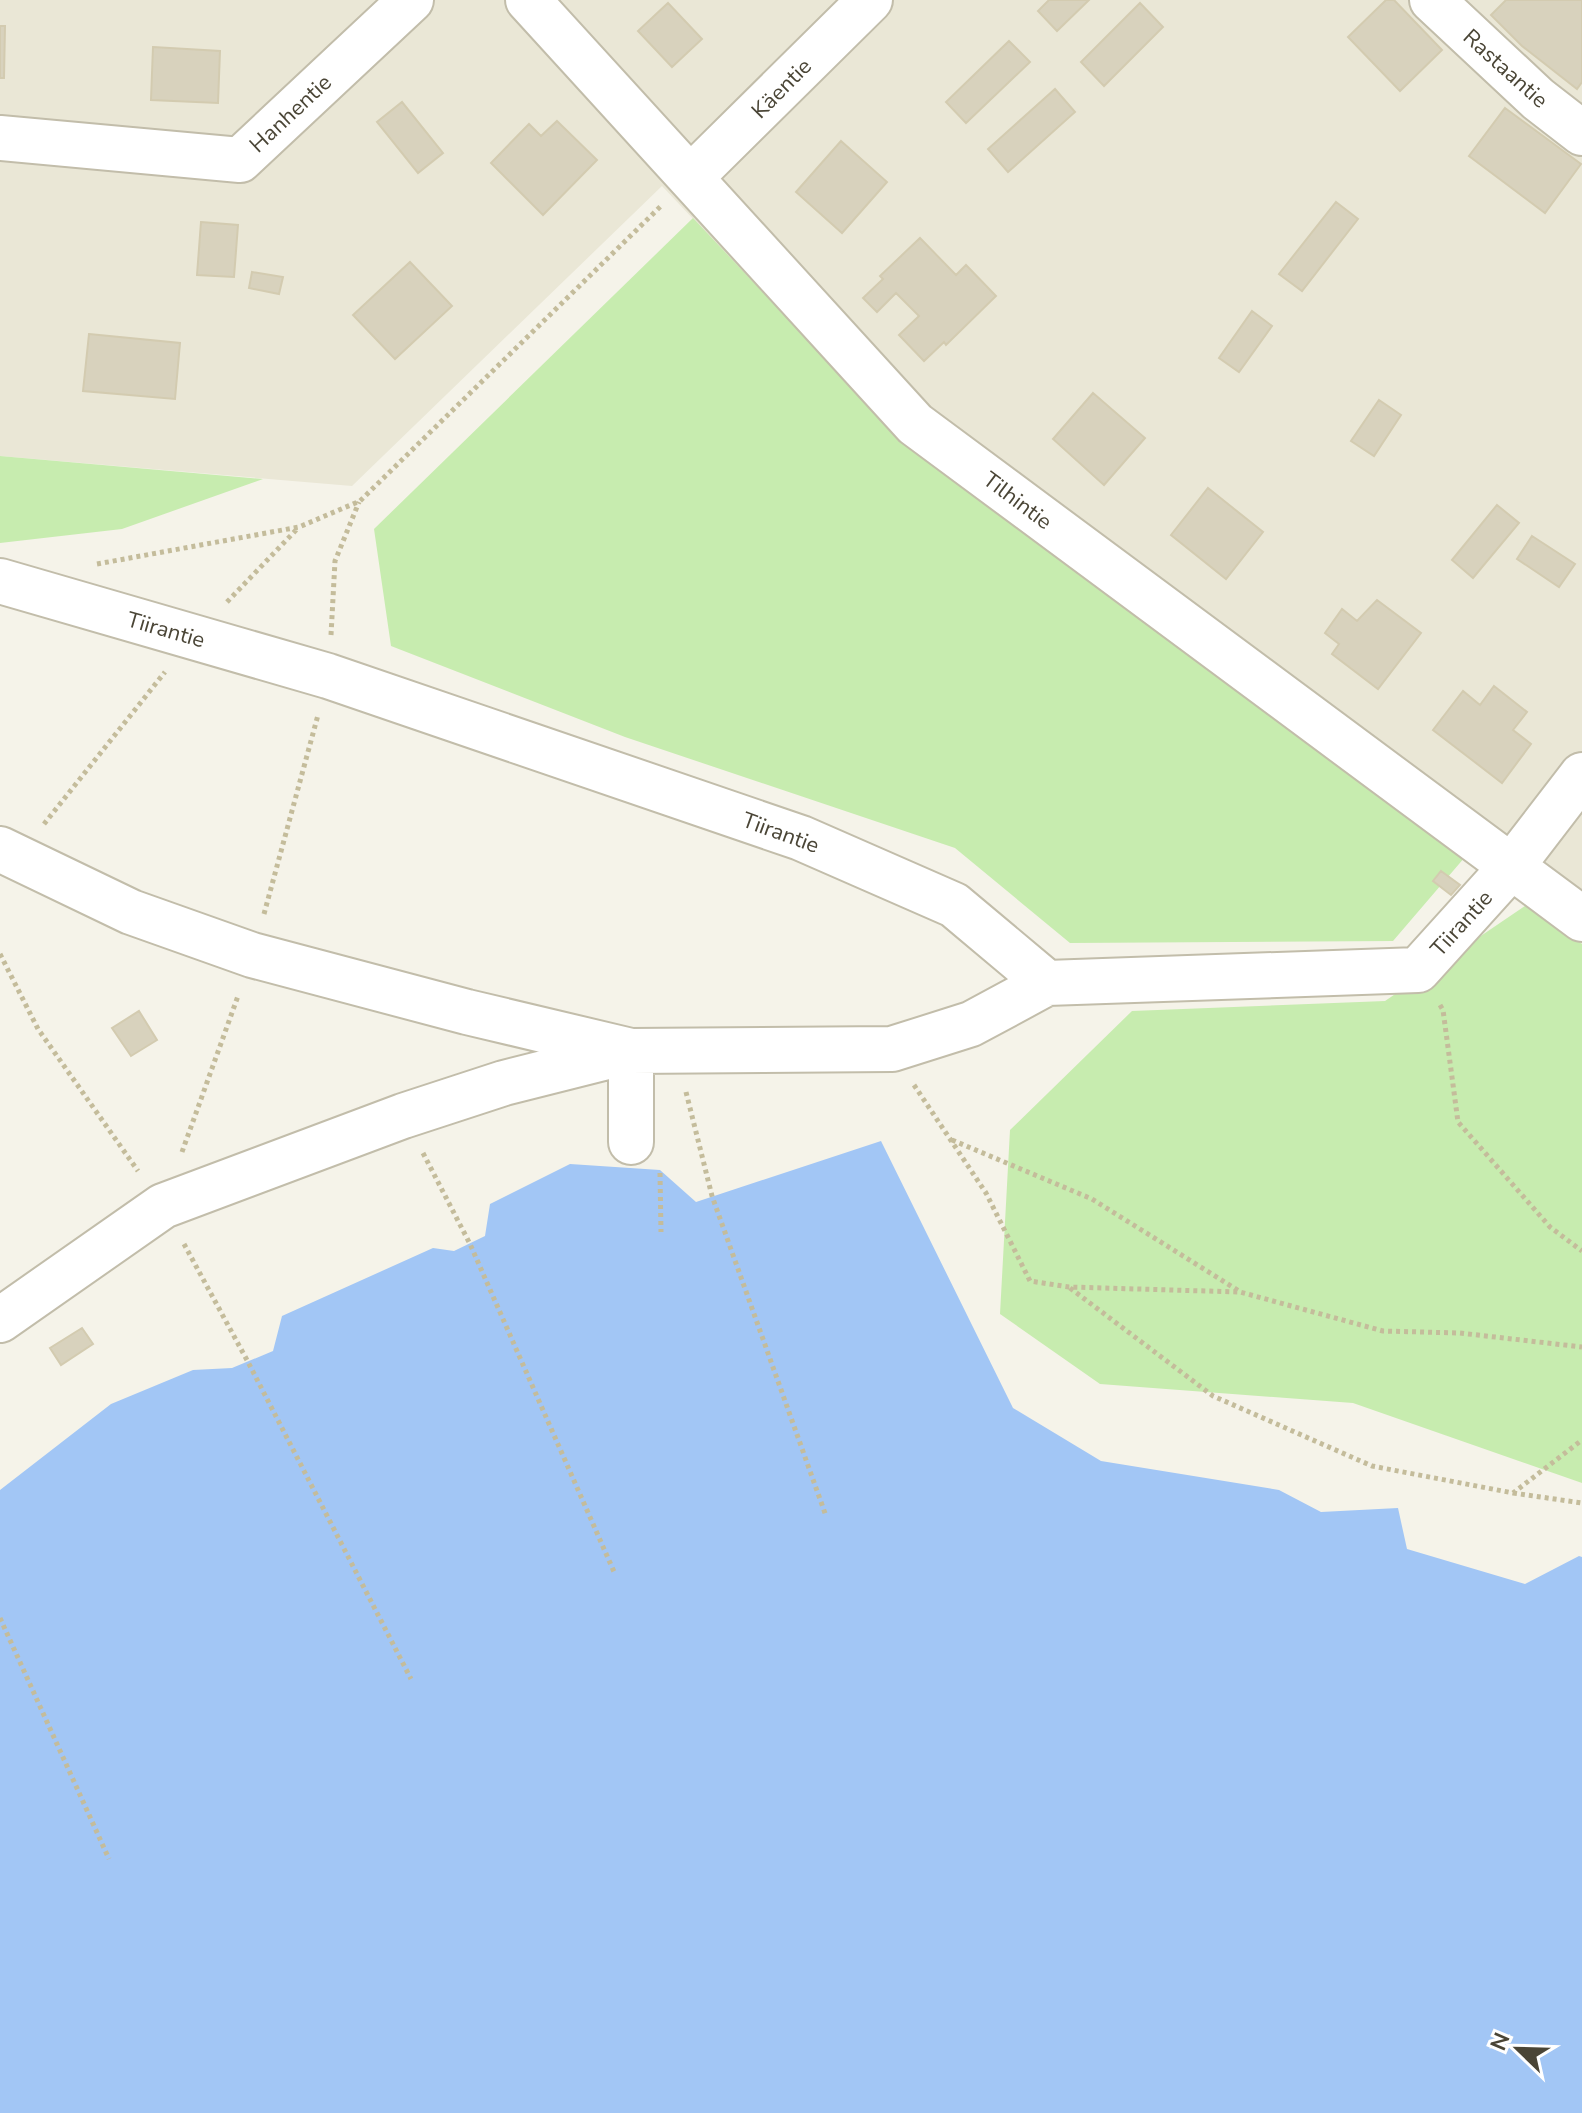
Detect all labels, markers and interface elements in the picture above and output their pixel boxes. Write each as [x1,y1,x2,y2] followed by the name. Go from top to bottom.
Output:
[1456,23,1554,115] street label: Rastaantie
[745,52,819,126] street label: Käentie
[243,68,338,160] street label: Hanhentie
[977,465,1058,537] street label: Tilhintie
[123,605,208,655] street label: Tiirantie
[738,805,823,861] street label: Tiirantie
[1424,884,1500,963] street label: Tiirantie
[1478,2009,1558,2089] north arrow
[1483,2028,1518,2055] text: N

